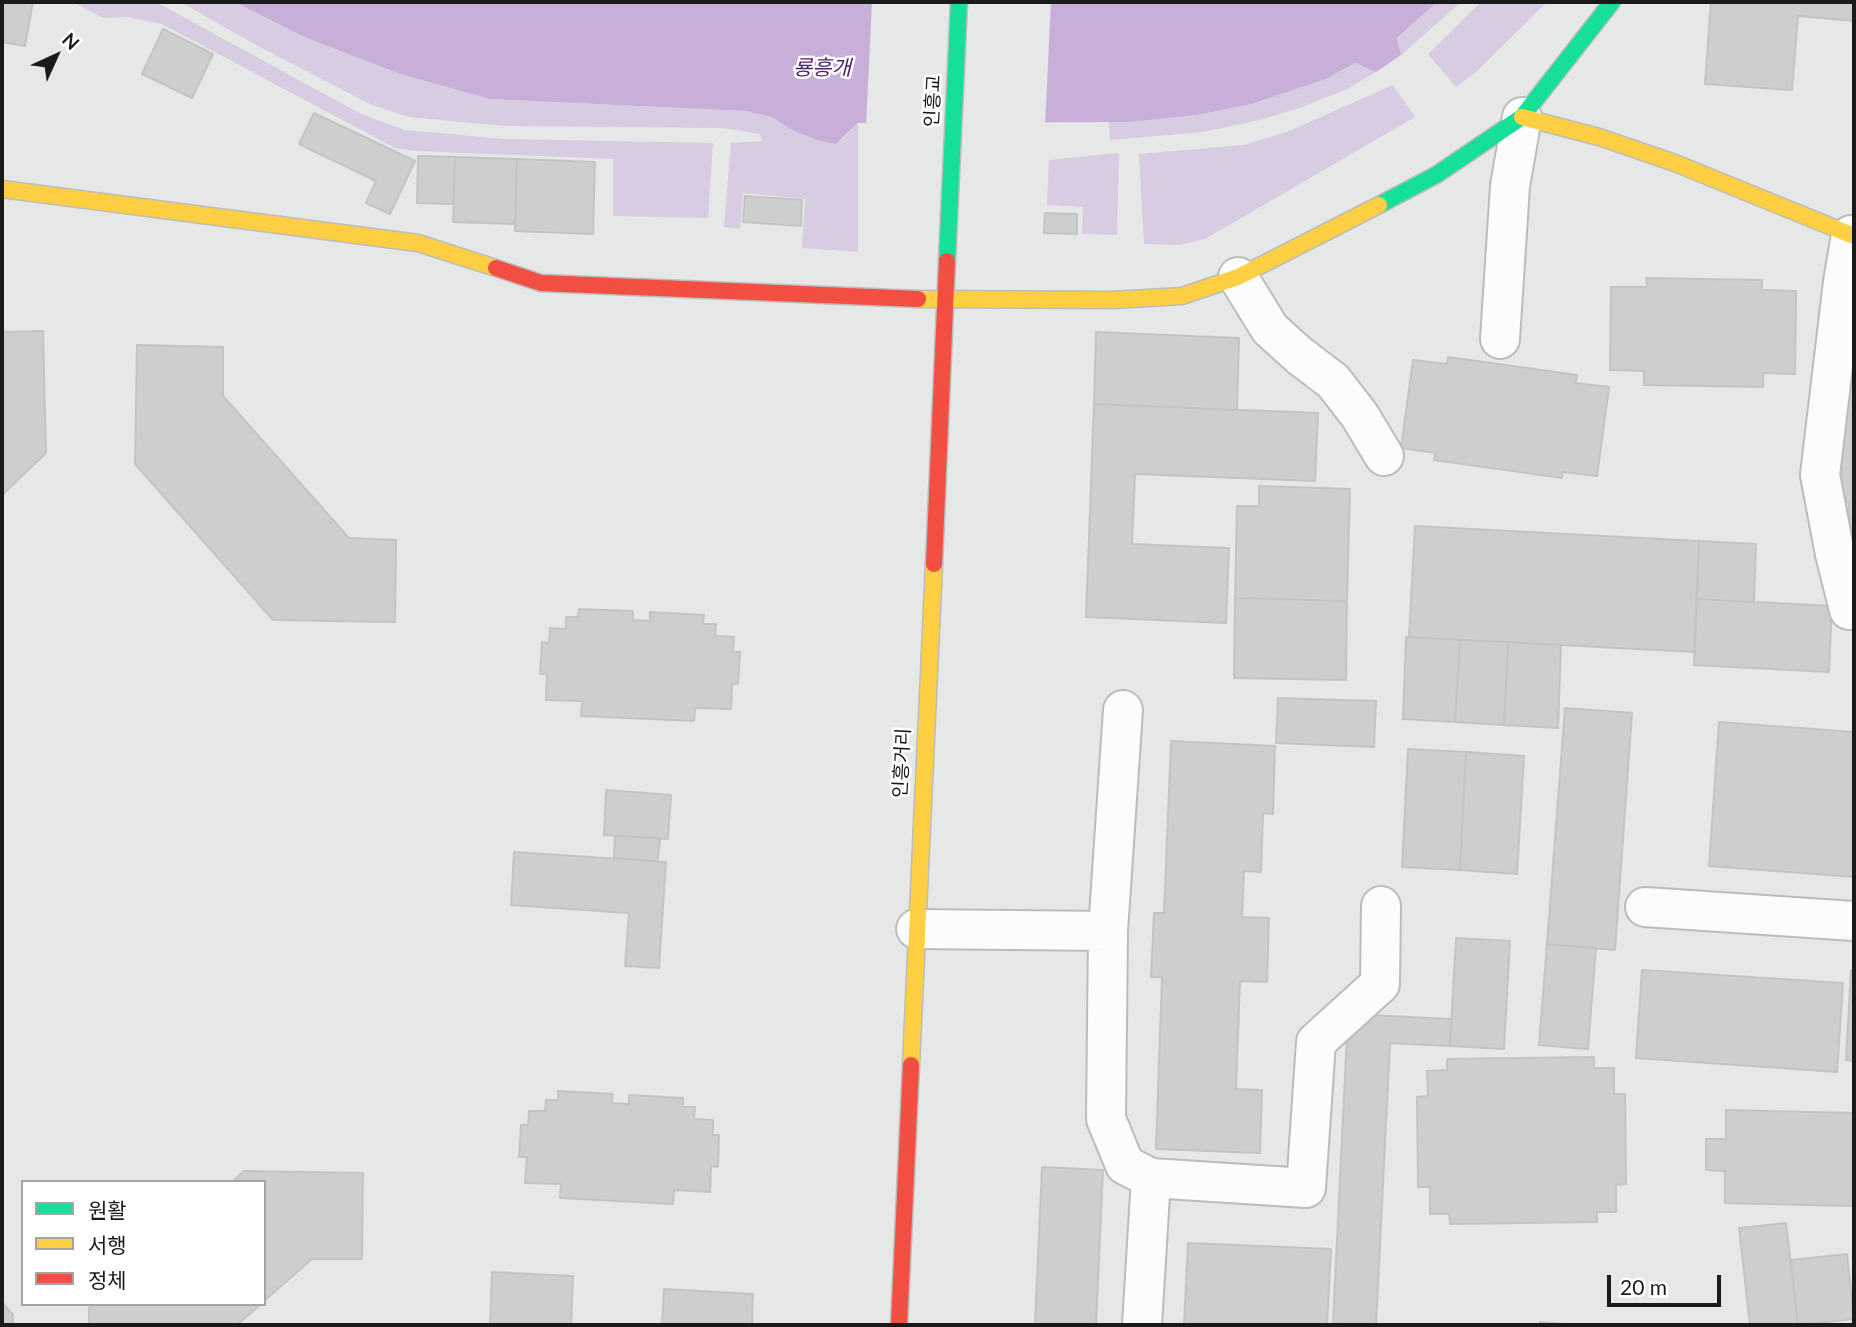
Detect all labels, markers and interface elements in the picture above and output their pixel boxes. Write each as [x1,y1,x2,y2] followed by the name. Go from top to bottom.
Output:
[21,21,91,91] north arrow
[58,27,85,54] text: N
[793,55,851,81] water label: 룡흥개
[920,74,946,128] street label: 인흥교
[889,727,915,799] street label: 인흥거리
[21,1180,266,1306] legend
[88,1197,127,1222] text: 원활
[88,1232,127,1257] text: 서행
[1611,1260,1725,1304] scale bar
[88,1267,127,1292] text: 정체
[1620,1274,1667,1299] text: 20 m

